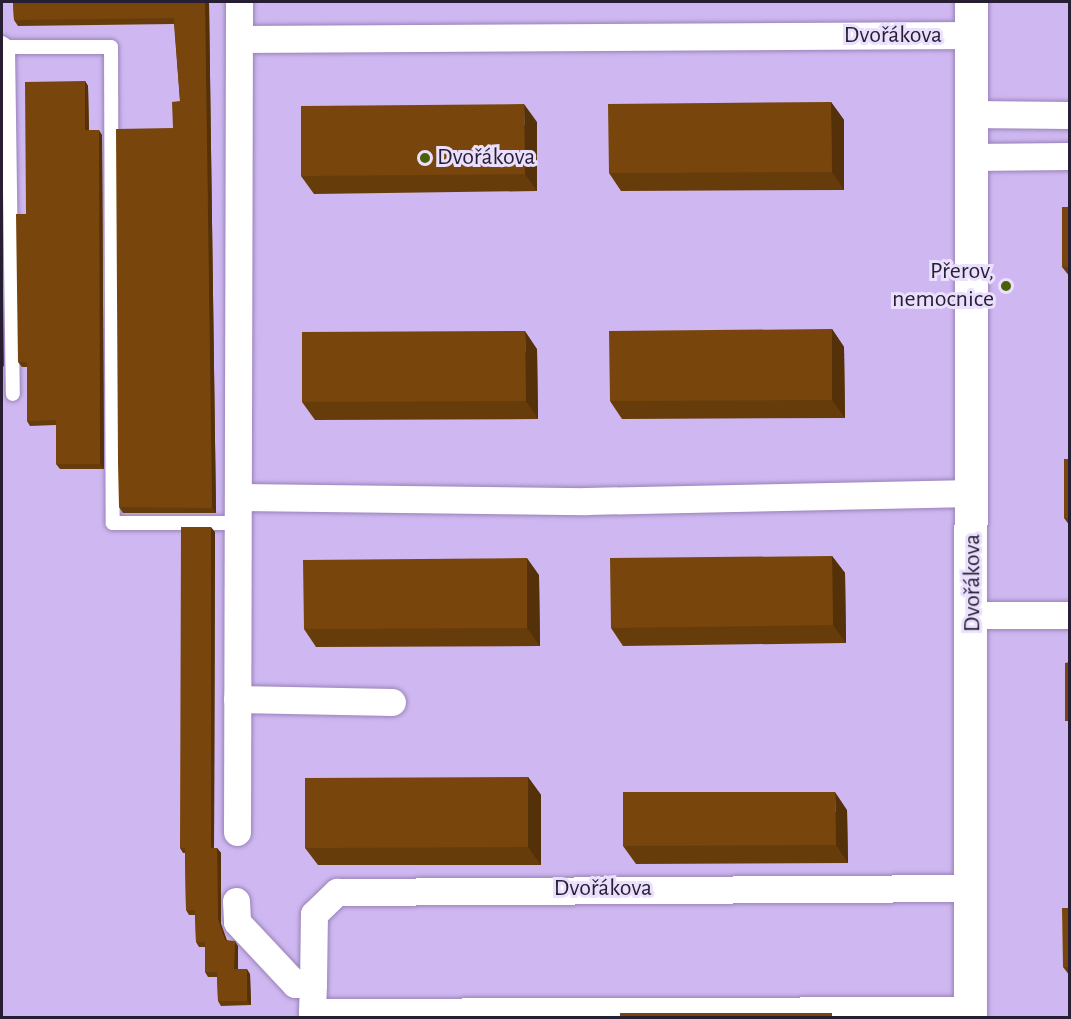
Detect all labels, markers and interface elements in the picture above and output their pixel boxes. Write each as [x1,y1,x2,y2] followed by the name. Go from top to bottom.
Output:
[844,22,942,50] street label: Dvořákova
[437,144,535,172] place label: Dvořákova
[418,151,432,165] marker: Dvořákova
[892,258,994,314] place label: Přerov, nemocnice
[999,279,1013,293] marker: Přerov, nemocnice
[959,534,987,632] street label: Dvořákova
[554,875,652,903] street label: Dvořákova

